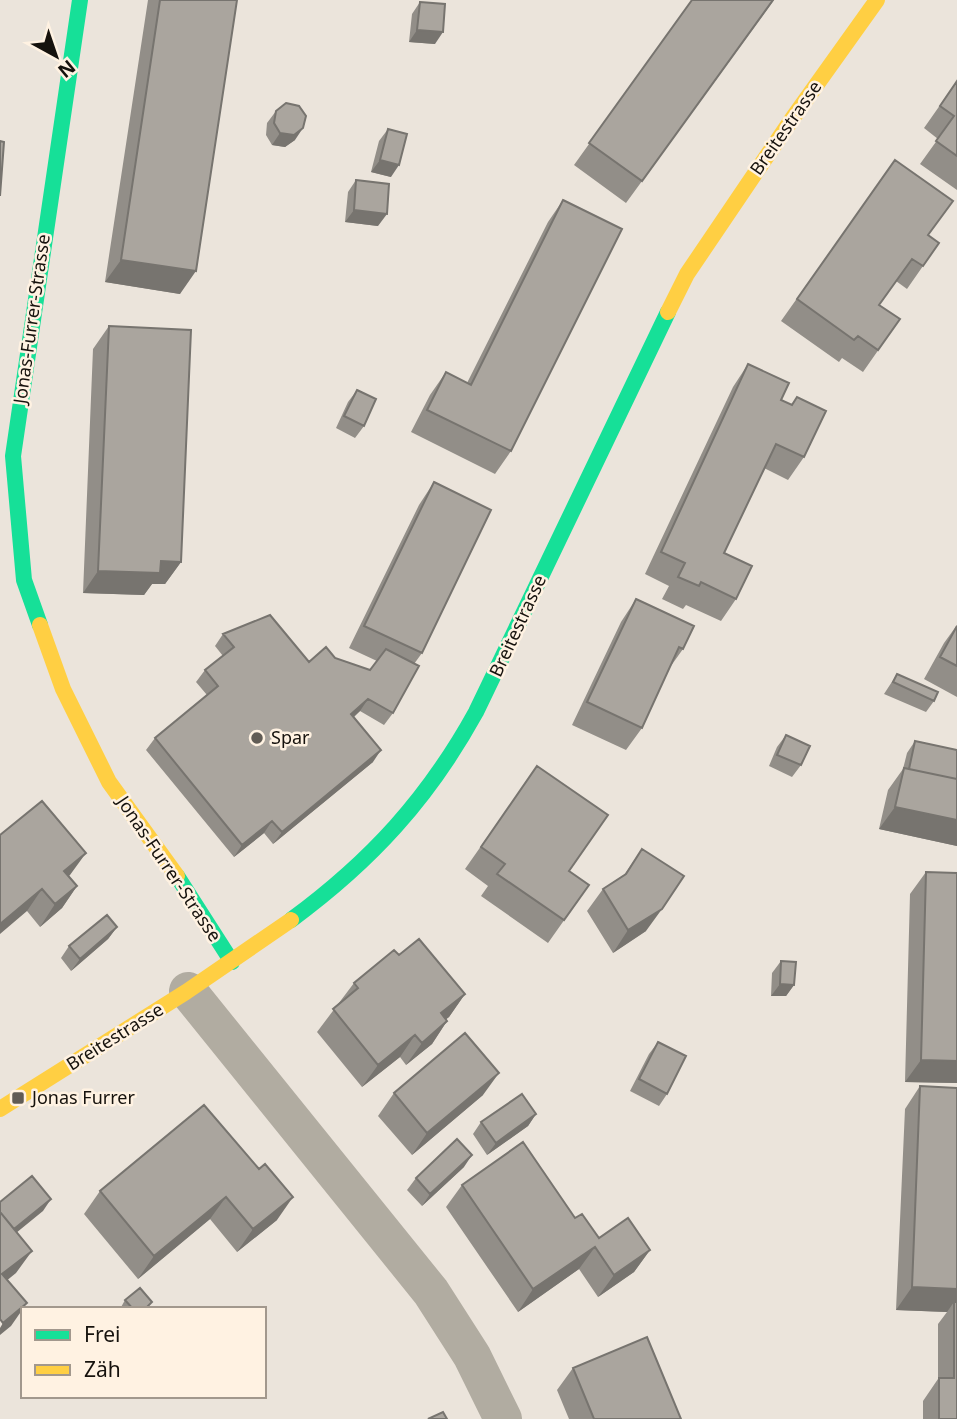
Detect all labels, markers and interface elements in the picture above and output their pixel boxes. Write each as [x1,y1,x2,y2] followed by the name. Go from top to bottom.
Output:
[21,21,91,91] north arrow
[53,54,81,84] text: N
[744,76,827,179] street label: Breitestrasse
[7,233,55,407] street label: Jonas-Furrer-Strasse
[483,571,551,680] street label: Breitestrasse
[271,725,310,749] place label: Spar
[249,730,265,746] marker: Spar
[111,789,228,946] street label: Jonas-Furrer-Strasse
[62,997,167,1075] street label: Breitestrasse
[30,1085,135,1109] place label: Jonas Furrer
[10,1090,26,1106] marker: Jonas Furrer
[21,1307,266,1398] legend
[84,1320,120,1348] text: Frei
[84,1355,121,1383] text: Zäh

